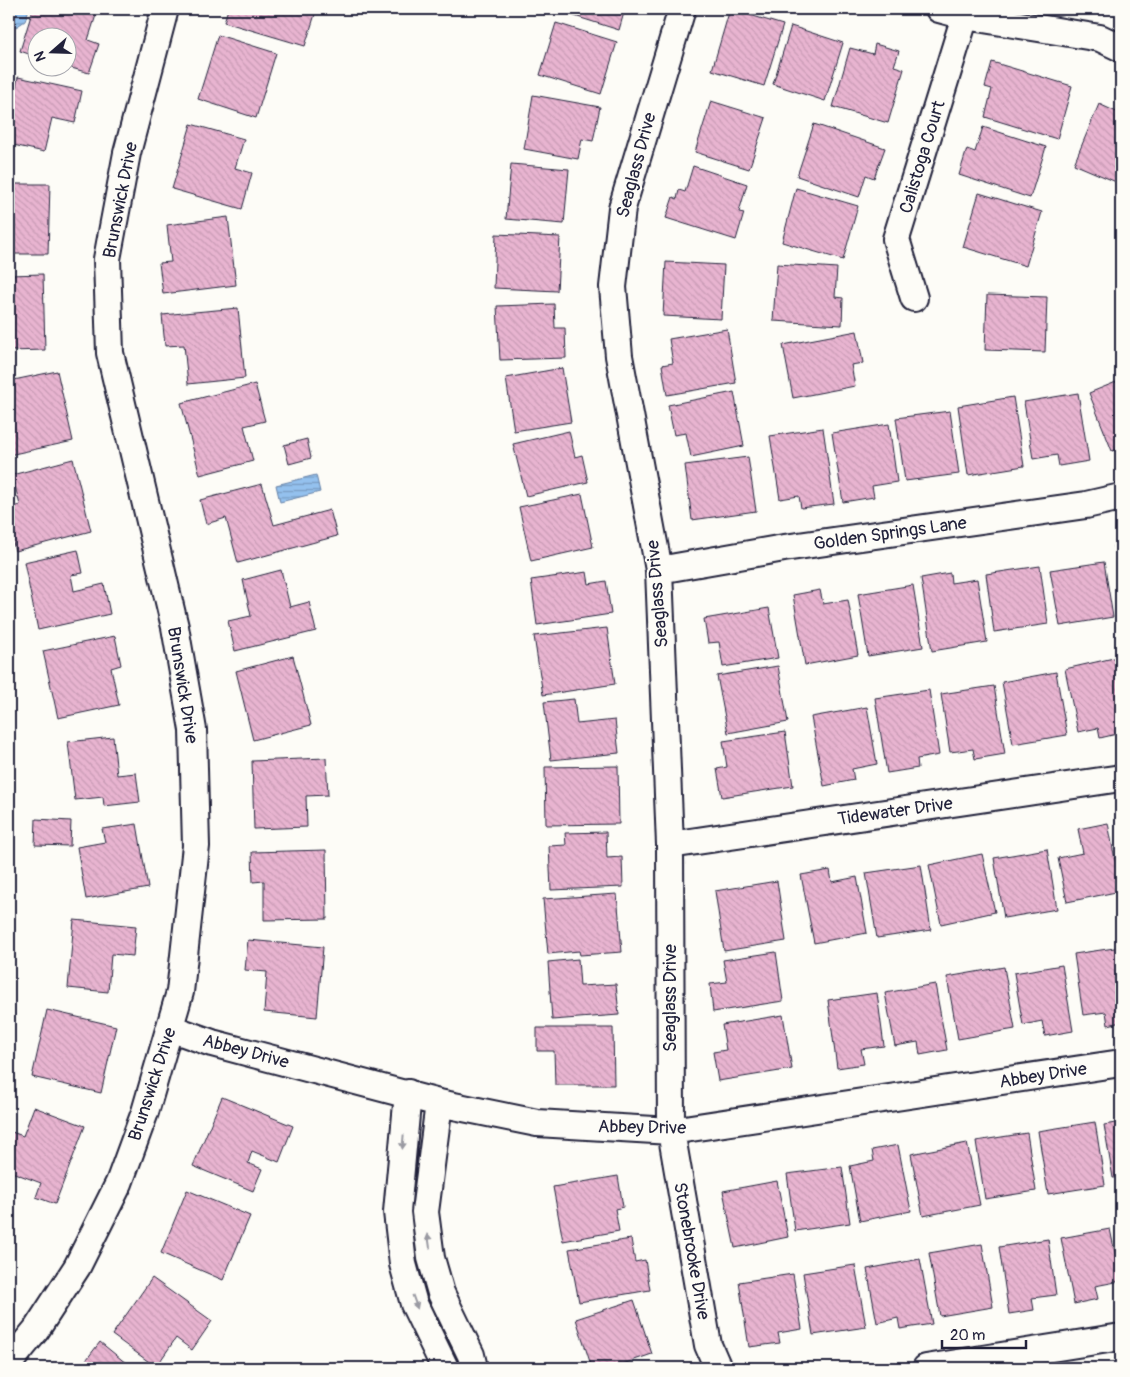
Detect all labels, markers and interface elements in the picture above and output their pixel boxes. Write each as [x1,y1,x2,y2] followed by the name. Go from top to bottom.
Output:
[28,28,78,78] north arrow
[31,49,50,64] text: N
[894,97,951,216] street label: Calistoga Court
[611,110,662,220] street label: Seaglass Drive
[98,140,143,260] street label: Brunswick Drive
[812,511,968,556] street label: Golden Springs Lane
[641,539,674,649] street label: Seaglass Drive
[162,625,203,745] street label: Brunswick Drive
[836,792,954,831] street label: Tidewater Drive
[659,944,682,1052] street label: Seaglass Drive
[123,1024,182,1144] street label: Brunswick Drive
[200,1029,292,1074] street label: Abbey Drive
[998,1057,1089,1094] street label: Abbey Drive
[598,1115,686,1140] street label: Abbey Drive
[399,1134,407,1150] one-way arrow
[668,1181,715,1322] street label: Stonebrooke Drive
[425,1233,433,1249] one-way arrow
[411,1295,419,1310] one-way arrow
[942,1317,1026,1349] scale bar
[950,1326,985,1345] text: 20 m

